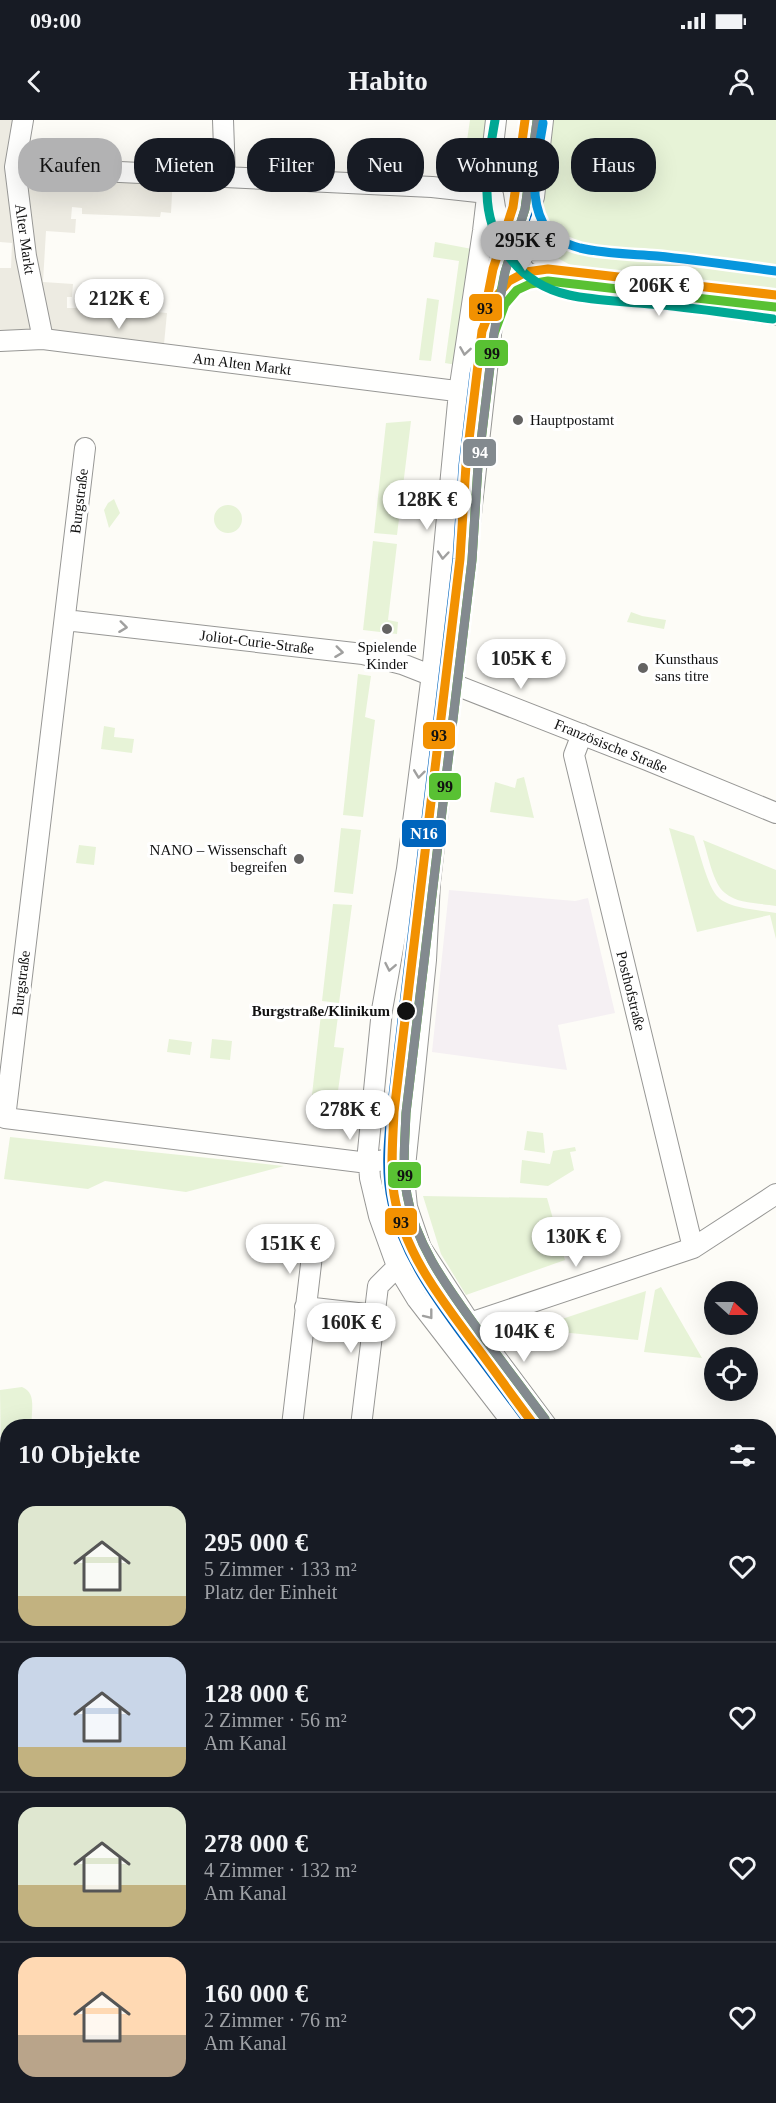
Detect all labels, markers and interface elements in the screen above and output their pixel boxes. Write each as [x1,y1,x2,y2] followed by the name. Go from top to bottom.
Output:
[30,8,81,33] text: 09:00
[18,65,51,98] icon: back
[725,65,758,98] icon: person
[348,66,428,96] text: Habito
[18,138,122,192] chip: Kaufen
[134,138,235,192] chip: Mieten
[247,138,335,192] chip: Filter
[347,138,424,192] chip: Neu
[436,138,559,192] chip: Wohnung
[571,138,656,192] chip: Haus
[12,203,38,276] street label: Alter Markt
[476,221,574,272] pin: 295K €
[495,229,555,251] text: 295K €
[610,266,708,317] pin: 206K €
[629,274,689,296] text: 206K €
[70,279,168,330] pin: 212K €
[89,287,149,309] text: 212K €
[468,293,503,322] line badge: 93
[477,300,493,317] text: 93
[474,339,509,367] line badge: 99
[484,345,500,362] text: 99
[459,347,471,356] one-way arrow
[192,350,293,378] street label: Am Alten Markt
[530,412,615,428] place label: Hauptpostamt
[511,413,525,427] marker: Hauptpostamt
[462,438,497,467] line badge: 94
[472,444,488,461] text: 94
[67,467,91,535] street label: Burgstraße
[378,480,476,531] pin: 128K €
[397,488,457,510] text: 128K €
[437,550,450,559] one-way arrow
[118,620,127,633] one-way arrow
[380,622,394,636] marker: Spielende Kinder
[199,627,315,657] street label: Joliot-Curie-Straße
[357,639,417,672] place label: Spielende Kinder
[472,639,570,690] pin: 105K €
[335,645,344,657] one-way arrow
[491,647,551,669] text: 105K €
[655,651,718,684] place label: Kunsthaus sans titre
[636,661,650,675] marker: Kunsthaus sans titre
[552,716,670,776] street label: Französische Straße
[422,721,456,750] line badge: 93
[431,727,447,744] text: 93
[413,769,426,779] one-way arrow
[428,772,462,801] line badge: 99
[437,778,453,795] text: 99
[401,819,447,848] line badge: N16
[410,825,438,842] text: N16
[150,842,288,875] place label: NANO – Wissenschaft begreifen
[292,852,306,866] marker: NANO – Wissenschaft begreifen
[9,949,33,1017] street label: Burgstraße
[613,949,649,1033] street label: Posthofstraße
[384,962,397,972] one-way arrow
[395,1000,417,1022] marker: Burgstraße/Klinikum
[252,1003,391,1019] place label: Burgstraße/Klinikum
[301,1090,399,1141] pin: 278K €
[320,1098,380,1120] text: 278K €
[387,1161,422,1189] line badge: 99
[397,1167,413,1184] text: 99
[384,1207,418,1236] line badge: 93
[393,1214,409,1231] text: 93
[527,1217,625,1268] pin: 130K €
[241,1224,339,1275] pin: 151K €
[546,1225,606,1247] text: 130K €
[260,1232,320,1254] text: 151K €
[704,1281,758,1335] north arrow
[704,1281,758,1401] map controls
[302,1303,400,1354] pin: 160K €
[422,1308,433,1319] one-way arrow
[321,1311,381,1333] text: 160K €
[475,1312,573,1363] pin: 104K €
[494,1320,554,1342] text: 104K €
[704,1347,758,1401] button: locate
[726,1439,759,1472] icon: filters
[18,1440,140,1469] text: 10 Objekte
[204,1528,308,1557] text: 295 000 €
[66,1530,138,1602] icon: home
[726,1550,759,1583] icon: heart
[204,1558,357,1580] text: 5 Zimmer · 133 m²
[204,1581,337,1603] text: Platz der Einheit
[204,1679,308,1708] text: 128 000 €
[66,1681,138,1753] icon: home
[726,1701,759,1734] icon: heart
[204,1709,347,1731] text: 2 Zimmer · 56 m²
[204,1732,287,1754] text: Am Kanal
[204,1829,308,1858] text: 278 000 €
[66,1831,138,1903] icon: home
[726,1851,759,1884] icon: heart
[204,1859,357,1881] text: 4 Zimmer · 132 m²
[204,1882,287,1904] text: Am Kanal
[204,1979,308,2008] text: 160 000 €
[66,1981,138,2053] icon: home
[726,2001,759,2034] icon: heart
[204,2009,347,2031] text: 2 Zimmer · 76 m²
[204,2032,287,2054] text: Am Kanal

